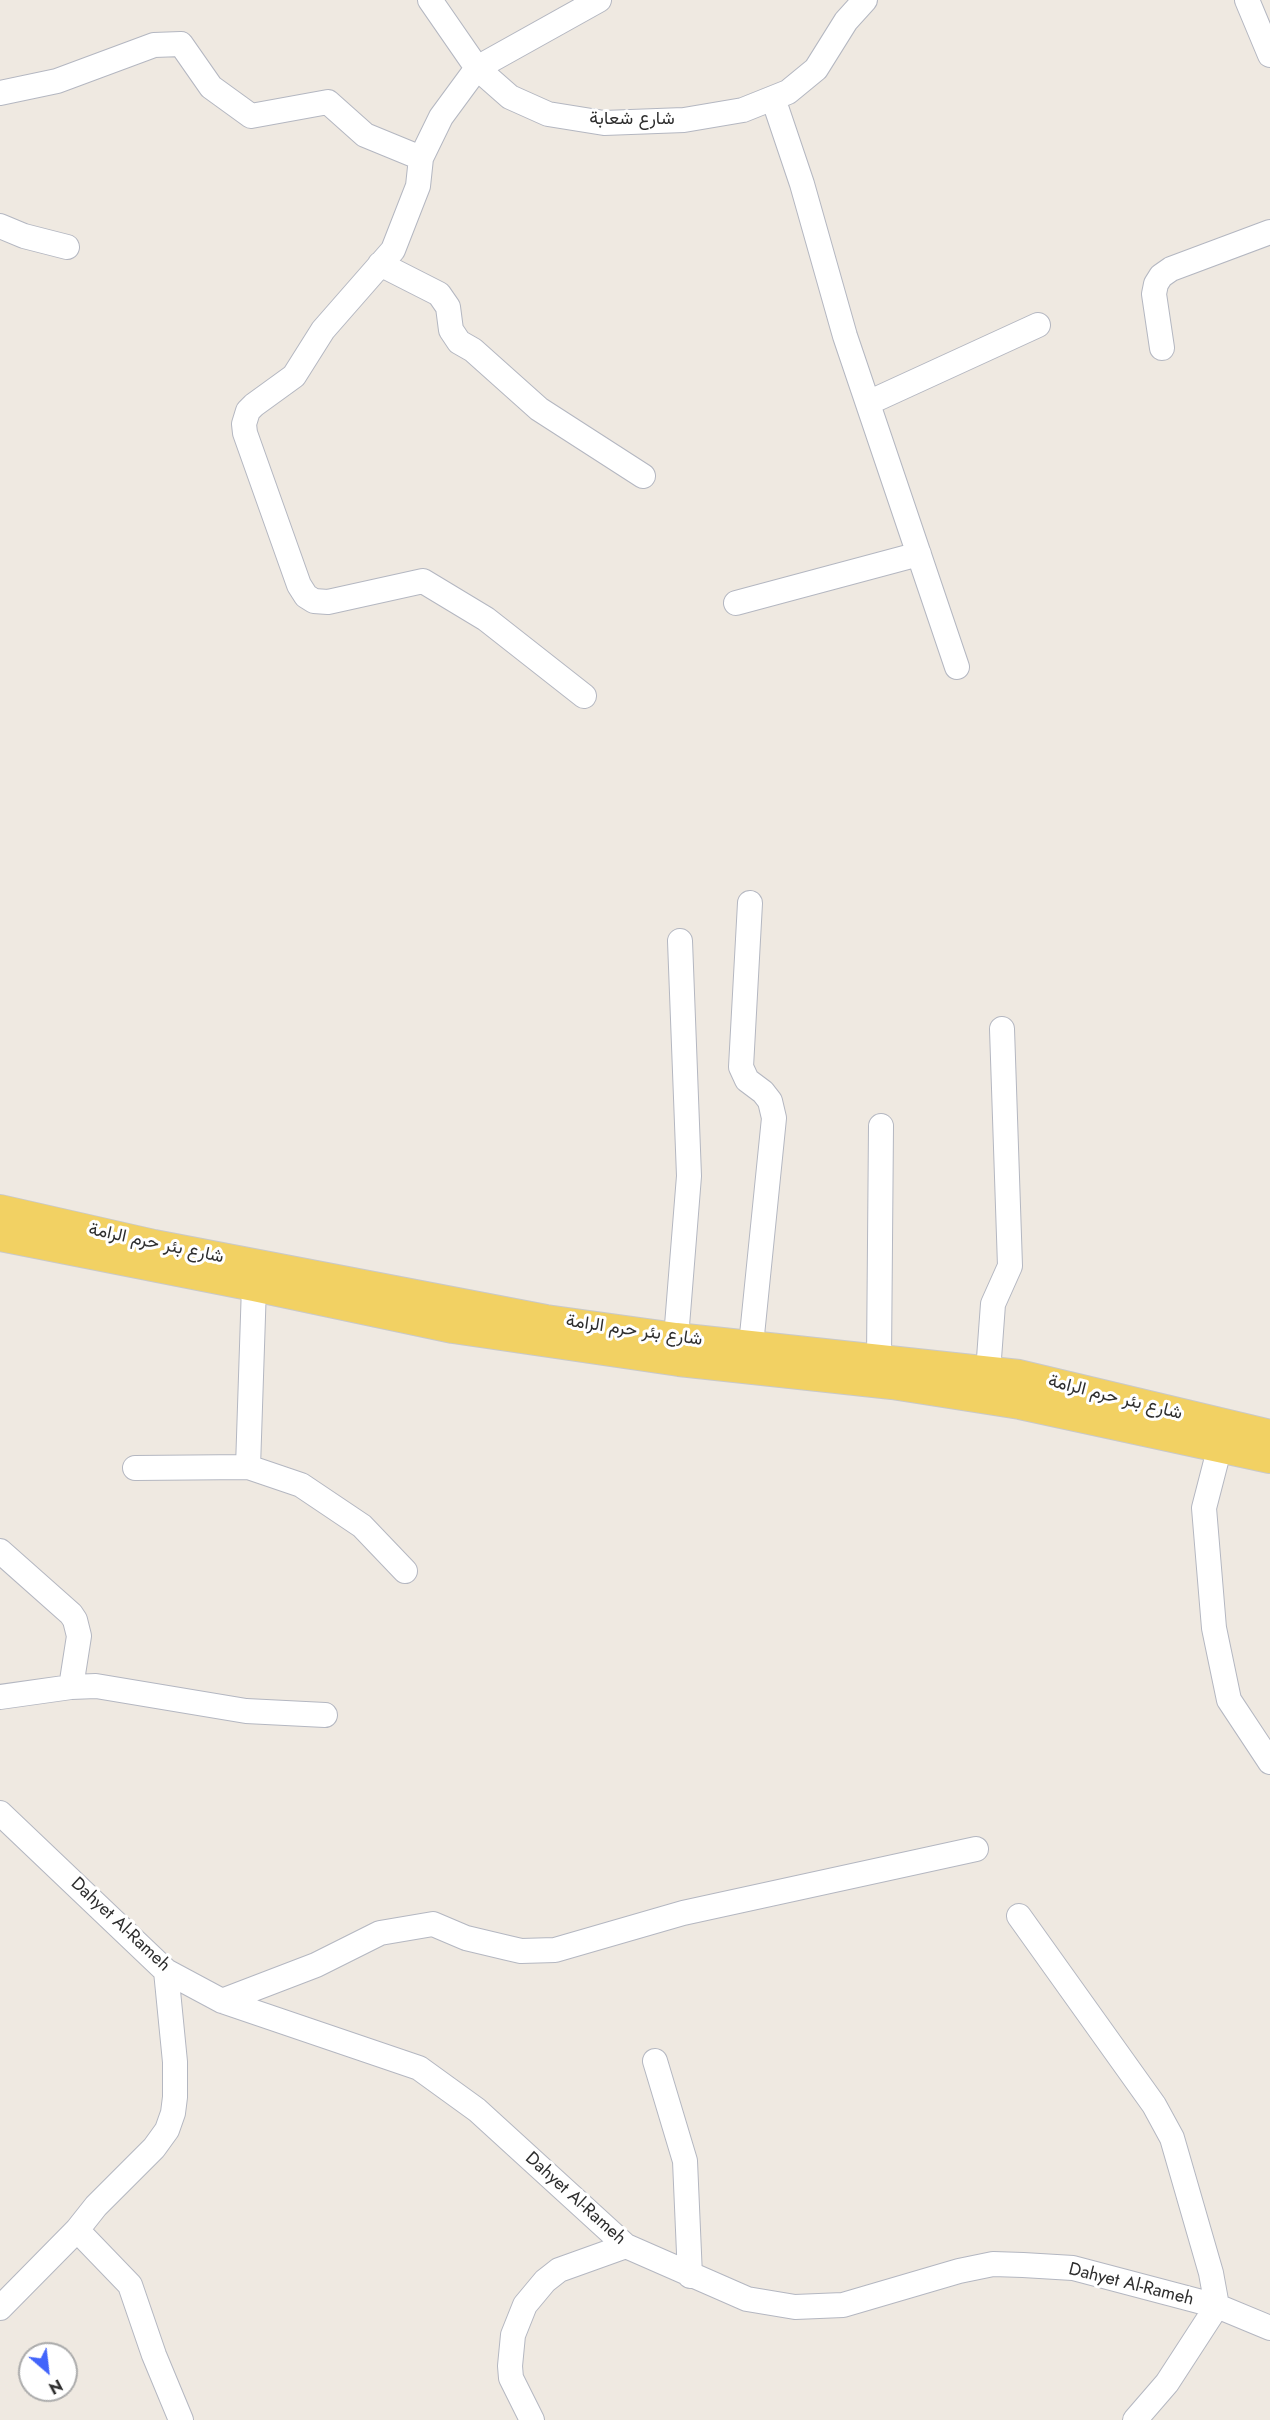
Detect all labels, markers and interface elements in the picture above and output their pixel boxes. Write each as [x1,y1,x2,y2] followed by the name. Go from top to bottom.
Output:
[589,109,675,131] street label: شارع شعابة
[86,1219,226,1269] street label: شارع بئر حرم الرامة
[564,1311,704,1351] street label: شارع بئر حرم الرامة
[1046,1371,1184,1425] street label: شارع بئر حرم الرامة
[66,1873,174,1977] street label: Dahyet Al-Rameh
[520,2148,630,2250] street label: Dahyet Al-Rameh
[1066,2259,1196,2311] street label: Dahyet Al-Rameh
[18,2342,78,2402] north arrow
[45,2373,67,2400] text: N

